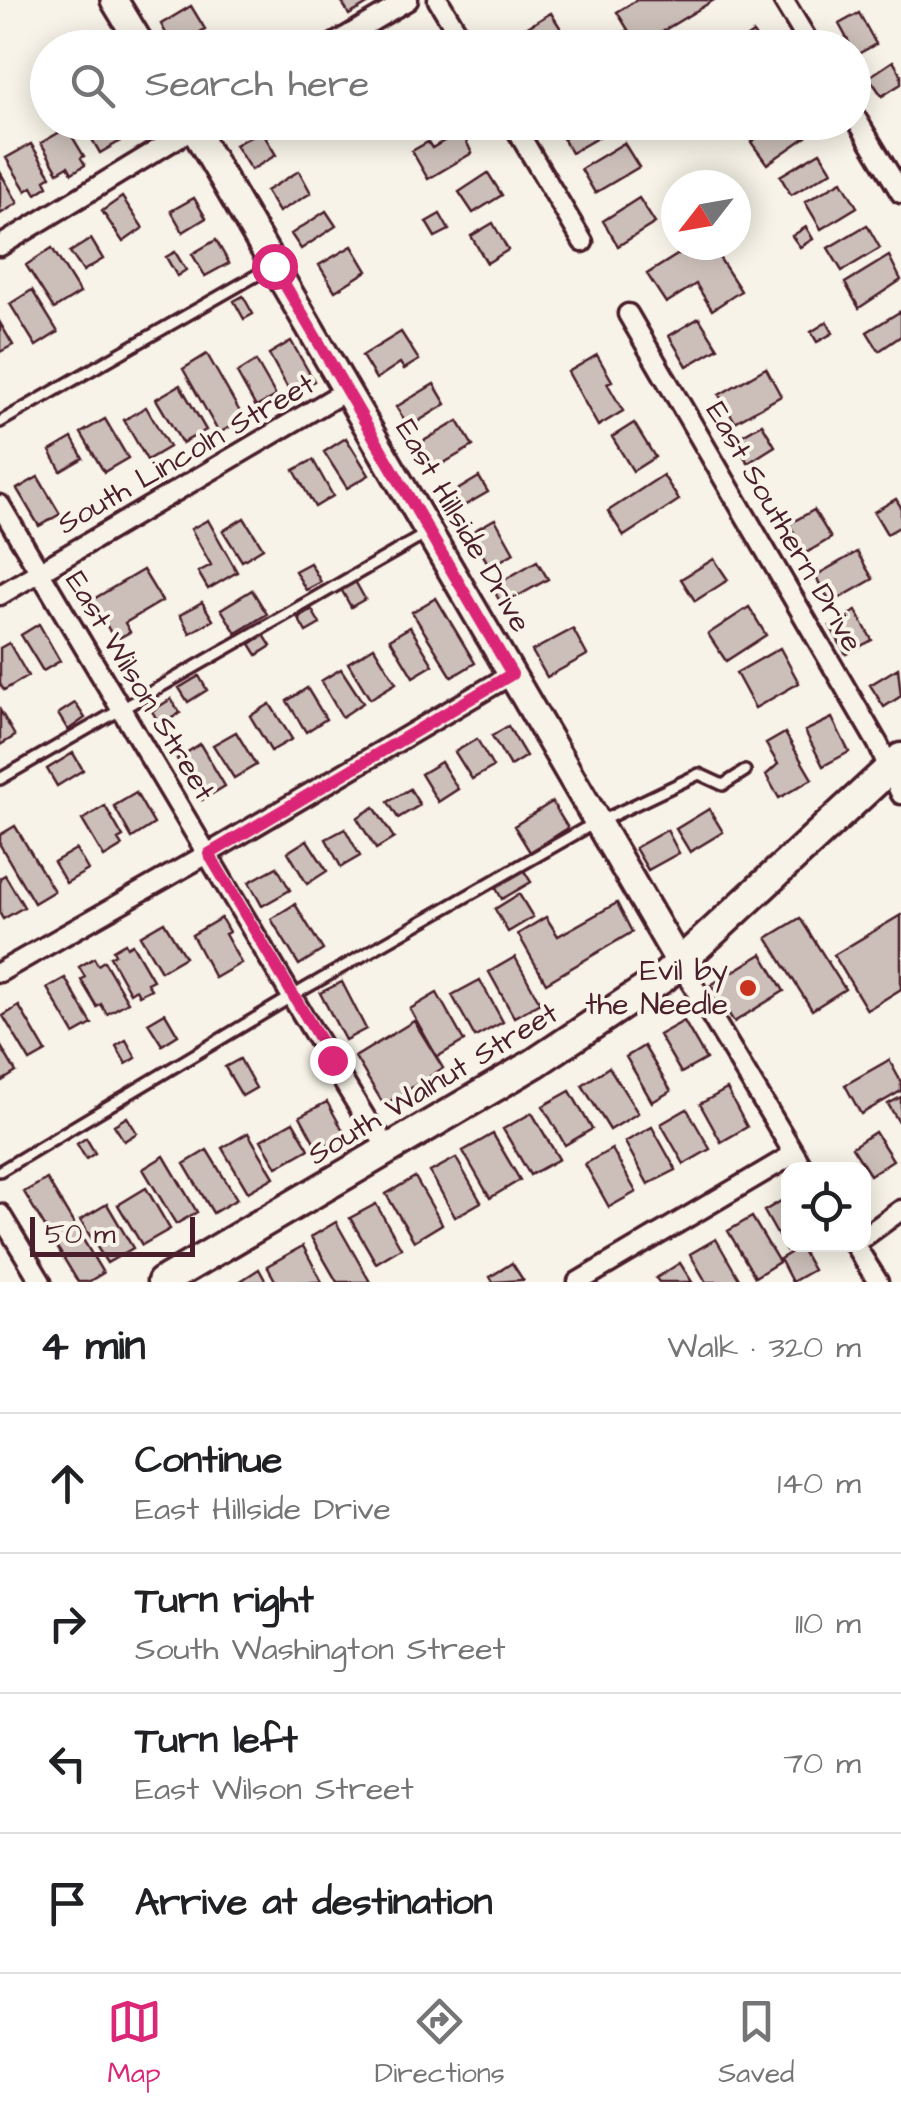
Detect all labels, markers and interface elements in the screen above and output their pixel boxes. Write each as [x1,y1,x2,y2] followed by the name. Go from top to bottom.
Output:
[30,30,871,140] search box
[65,58,120,113] icon: search
[145,59,369,111] text: Search here
[661,170,751,260] north arrow
[252,244,298,290] route start
[50,363,322,545] street label: South Lincoln Street
[695,394,873,660] street label: East Southern Drive
[385,412,541,640] street label: East Hillside Drive
[55,563,225,809] street label: East Wilson Street
[585,950,728,1026] place label: Evil by the Needle
[737,977,759,999] marker: Evil by the Needle
[300,992,566,1176] street label: South Walnut Street
[310,1038,356,1084] route end
[781,1162,871,1252] map controls
[781,1162,871,1252] button: locate
[30,1212,195,1256] scale bar
[45,1215,116,1254] text: 50 m
[40,1318,145,1376] text: 4 min
[667,1325,861,1370] text: Walk · 320 m
[135,1435,282,1487] text: Continue
[40,1456,95,1511] icon: ahead
[777,1461,861,1506] text: 140 m
[135,1487,391,1532] text: East Hillside Drive
[135,1575,314,1627] text: Turn right
[40,1596,95,1651] icon: right
[795,1601,861,1646] text: 110 m
[135,1627,506,1672] text: South Washington Street
[135,1715,298,1767] text: Turn left
[40,1736,95,1791] icon: left
[783,1741,861,1786] text: 70 m
[135,1767,414,1812] text: East Wilson Street
[40,1876,95,1931] icon: arrive
[135,1877,492,1929] text: Arrive at destination
[107,1994,162,2093] tab: Map
[375,1994,505,2093] tab: Directions
[718,1994,794,2093] tab: Saved

